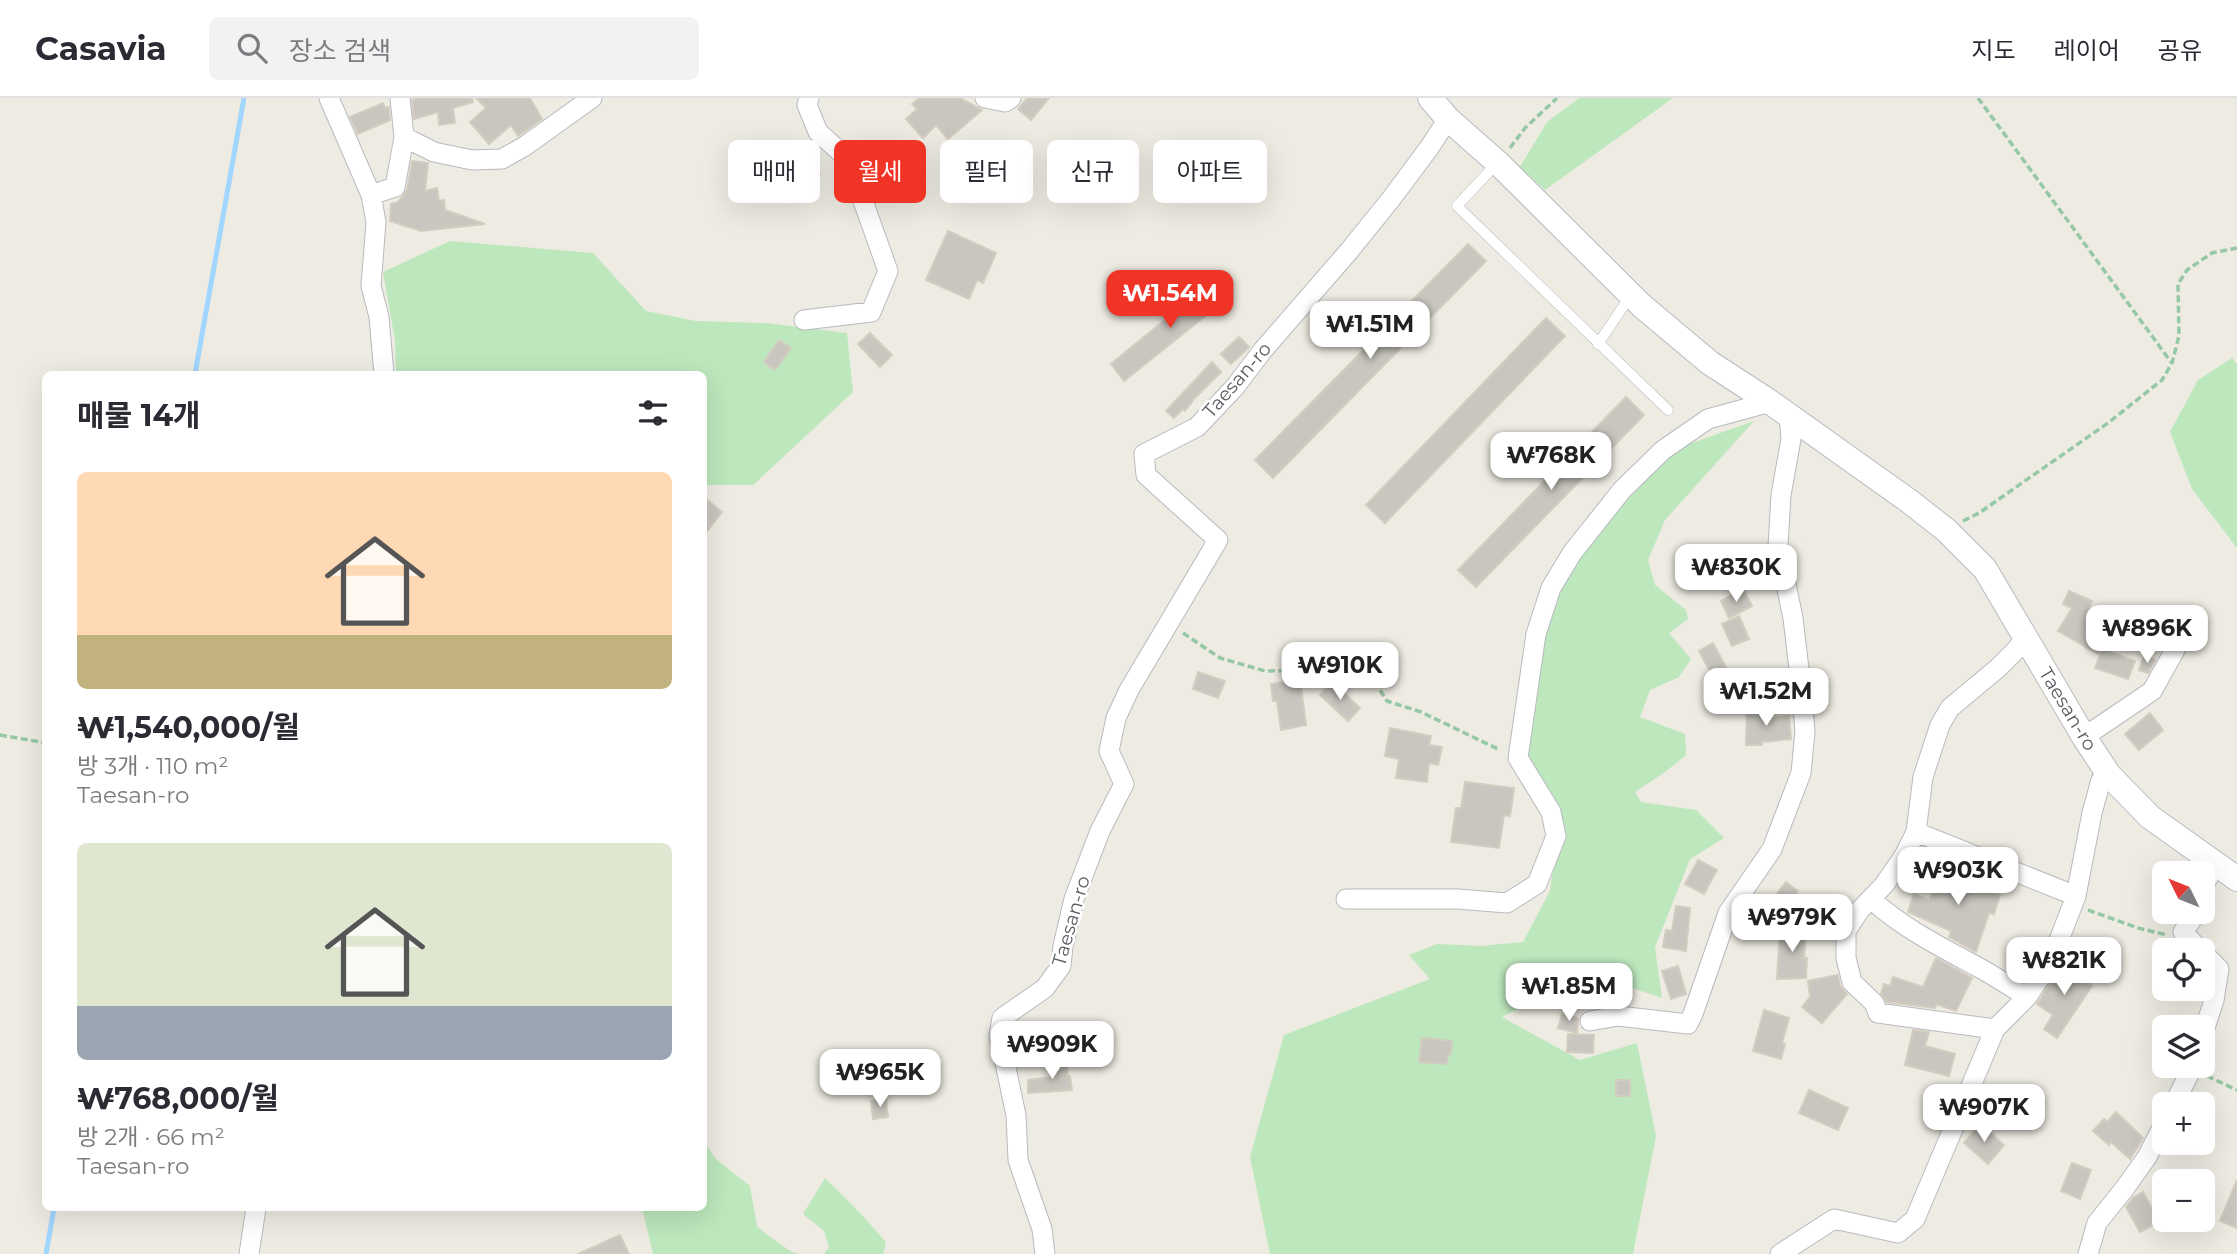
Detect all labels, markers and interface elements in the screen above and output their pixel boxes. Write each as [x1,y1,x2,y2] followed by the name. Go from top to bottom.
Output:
[209,17,699,80] search box
[35,28,167,68] text: Casavia
[233,29,271,67] icon: search
[289,35,391,67] text: 장소 검색
[1971,36,2016,65] text: 지도
[2054,36,2120,65] text: 레이어
[2158,36,2202,65] text: 공유
[728,140,820,203] chip: 매매
[834,140,926,203] chip: 월세
[940,140,1033,203] chip: 필터
[1047,140,1139,203] chip: 신규
[1153,140,1267,203] chip: 아파트
[1113,271,1227,330] pin: ₩1.54M
[1122,279,1218,307] text: ₩1.54M
[1313,302,1427,361] pin: ₩1.51M
[1326,310,1414,338] text: ₩1.51M
[1198,337,1276,423] street label: Taesan-ro
[634,394,672,432] icon: filters
[77,397,201,434] text: 매물 14개
[1502,432,1600,492] pin: ₩768K
[1506,441,1596,469] text: ₩768K
[312,518,438,644] icon: home
[1687,545,1785,604] pin: ₩830K
[1691,553,1781,581] text: ₩830K
[2098,606,2196,665] pin: ₩896K
[2102,614,2192,642] text: ₩896K
[1291,642,1389,702] pin: ₩910K
[1298,651,1382,679] text: ₩910K
[2034,663,2102,755] street label: Taesan-ro
[1709,668,1823,728] pin: ₩1.52M
[1720,677,1812,705] text: ₩1.52M
[77,709,300,746] text: ₩1,540,000/월
[77,752,228,780] text: 방 3개 · 110 m²
[77,781,189,809] text: Taesan-ro
[1909,848,2007,907] pin: ₩903K
[1913,856,2003,884] text: ₩903K
[2152,861,2216,924] north arrow
[2152,861,2215,1232] map controls
[1047,873,1095,969] street label: Taesan-ro
[312,889,438,1015] icon: home
[1743,894,1841,954] pin: ₩979K
[1747,903,1837,931] text: ₩979K
[2015,937,2113,997] pin: ₩821K
[2152,938,2215,1001] button: locate
[2022,946,2106,974] text: ₩821K
[1512,964,1626,1023] pin: ₩1.85M
[1522,972,1616,1000] text: ₩1.85M
[2152,1015,2215,1078] button: layers
[1003,1021,1101,1081] pin: ₩909K
[1007,1030,1097,1058] text: ₩909K
[831,1049,929,1109] pin: ₩965K
[836,1058,924,1086] text: ₩965K
[77,1080,279,1117] text: ₩768,000/월
[1935,1084,2033,1144] pin: ₩907K
[2152,1092,2215,1155] button: +
[1939,1093,2029,1121] text: ₩907K
[77,1123,225,1151] text: 방 2개 · 66 m²
[77,1152,189,1180] text: Taesan-ro
[2152,1169,2215,1232] button: −

